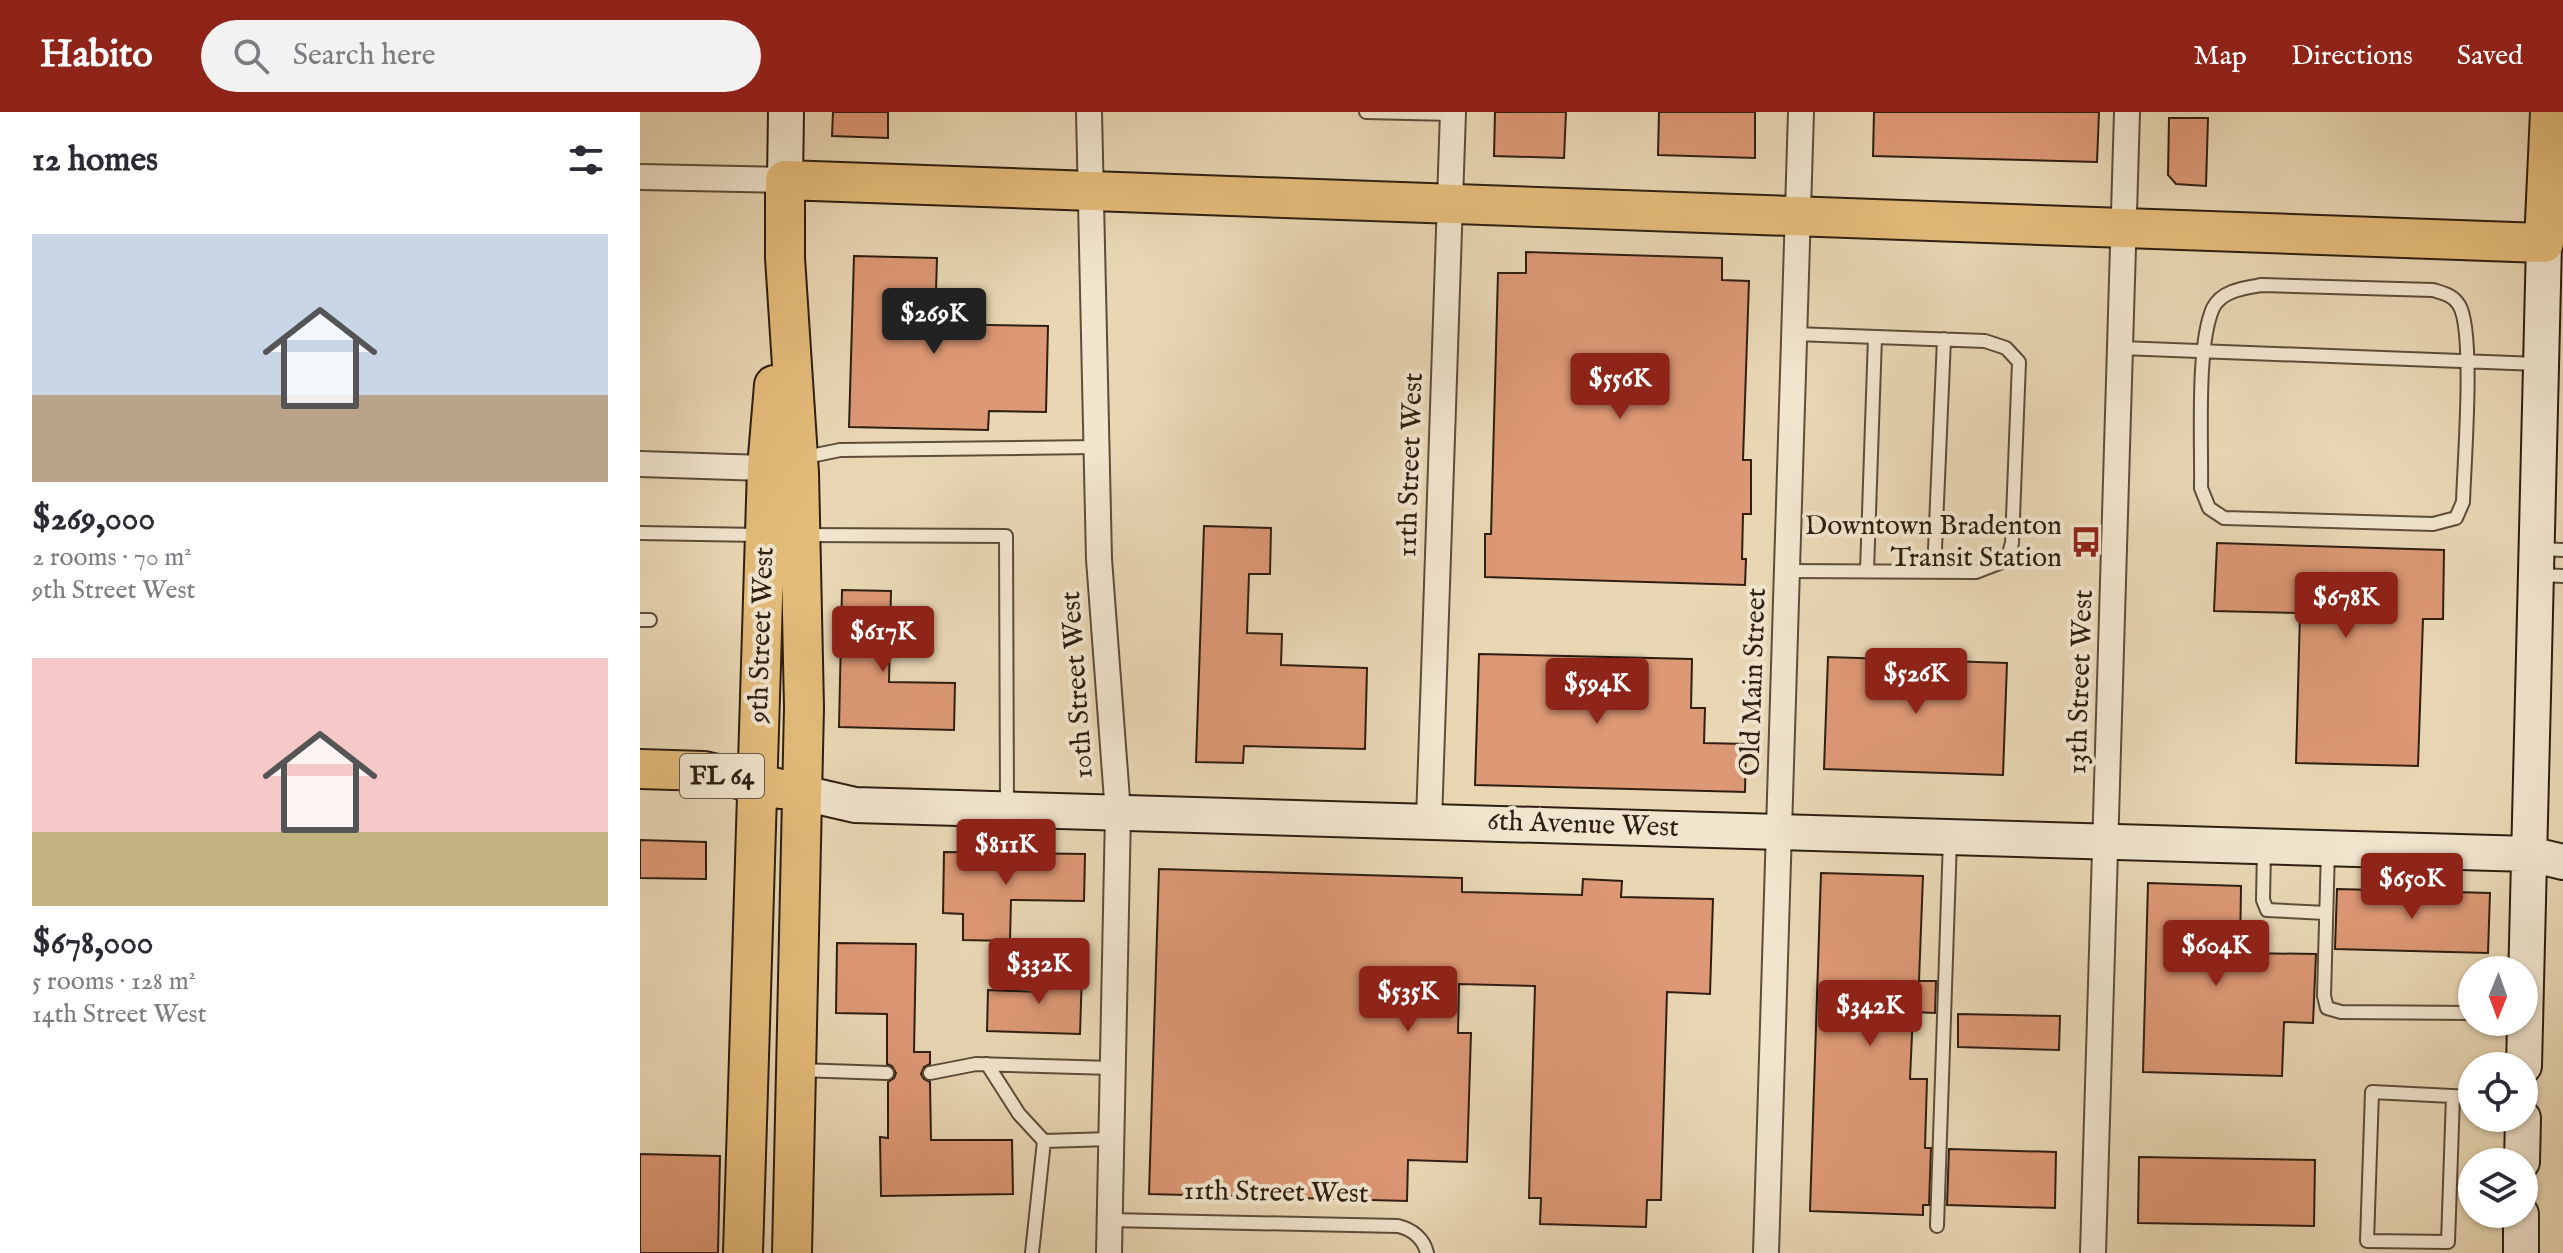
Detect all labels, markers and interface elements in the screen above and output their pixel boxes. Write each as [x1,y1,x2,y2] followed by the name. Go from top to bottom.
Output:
[201,20,761,92] search box
[40,32,153,80] text: Habito
[229,34,273,78] icon: search
[293,37,436,75] text: Search here
[2193,39,2247,74] text: Map
[2291,39,2413,74] text: Directions
[2457,39,2523,74] text: Saved
[564,138,608,182] icon: filters
[32,139,158,182] text: 12 homes
[248,286,392,430] icon: home
[878,288,990,356] pin: $269K
[900,297,968,330] text: $269K
[1564,353,1676,421] pin: $556K
[1589,362,1651,395] text: $556K
[1390,372,1432,558] street label: 11th Street West
[32,498,155,541] text: $269,000
[1805,509,2062,576] place label: Downtown Bradenton Transit Station
[2069,525,2103,559] bus stop icon: Downtown Bradenton Transit Station
[32,541,192,574] text: 2 rooms · 70 m²
[741,546,783,725] street label: 9th Street West
[2290,572,2402,640] pin: $678K
[32,574,196,607] text: 9th Street West
[2313,581,2379,614] text: $678K
[1733,587,1775,777] street label: Old Main Street
[2060,589,2102,775] street label: 13th Street West
[1054,590,1102,780] street label: 10th Street West
[827,606,939,674] pin: $617K
[850,615,916,648] text: $617K
[1860,648,1972,716] pin: $526K
[1883,657,1949,690] text: $526K
[1541,658,1653,726] pin: $594K
[1564,667,1630,700] text: $594K
[248,710,392,854] icon: home
[680,754,764,798] road number: FL 64
[1487,804,1680,846] street label: 6th Avenue West
[950,819,1062,887] pin: $811K
[975,828,1037,861] text: $811K
[2356,853,2468,921] pin: $650K
[2379,862,2445,895] text: $650K
[2160,920,2272,988] pin: $604K
[32,922,154,965] text: $678,000
[2181,929,2251,962] text: $604K
[983,938,1095,1006] pin: $332K
[1007,947,1071,980] text: $332K
[2458,956,2538,1036] north arrow
[2458,956,2538,1228] map controls
[32,965,196,998] text: 5 rooms · 128 m²
[1352,966,1464,1034] pin: $535K
[1377,975,1439,1008] text: $535K
[1814,980,1926,1048] pin: $342K
[1836,989,1904,1022] text: $342K
[32,998,207,1031] text: 14th Street West
[2458,1052,2538,1132] button: locate
[2458,1148,2538,1228] button: layers
[1183,1174,1369,1212] street label: 11th Street West

